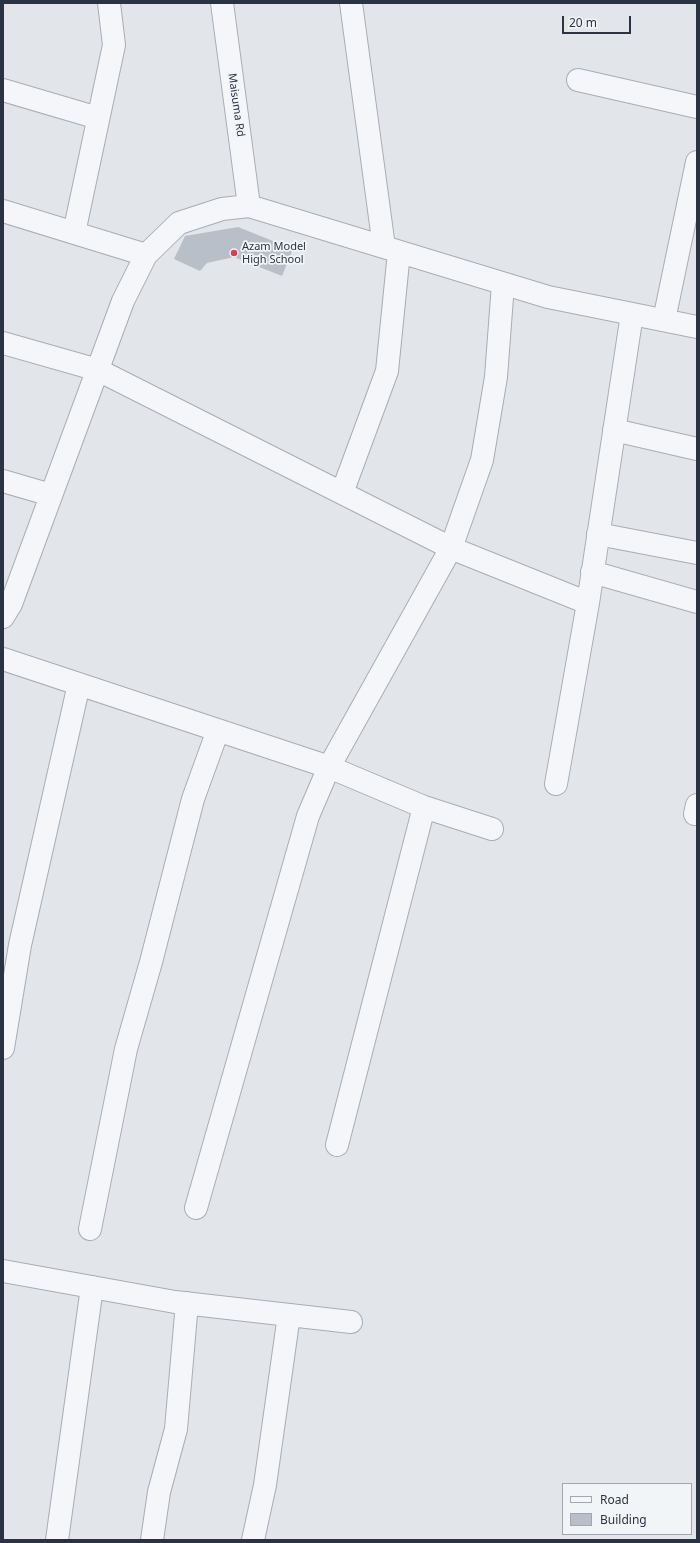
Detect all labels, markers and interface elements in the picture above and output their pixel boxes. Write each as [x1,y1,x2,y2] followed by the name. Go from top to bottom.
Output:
[564,8,633,34] scale bar
[569,14,597,31] text: 20 m
[225,72,247,138] street label: Maisuma Rd
[242,240,306,266] place label: Azam Model High School
[229,248,239,258] marker: Azam Model High School
[562,1483,692,1535] legend
[600,1491,629,1508] text: Road
[600,1511,647,1528] text: Building

